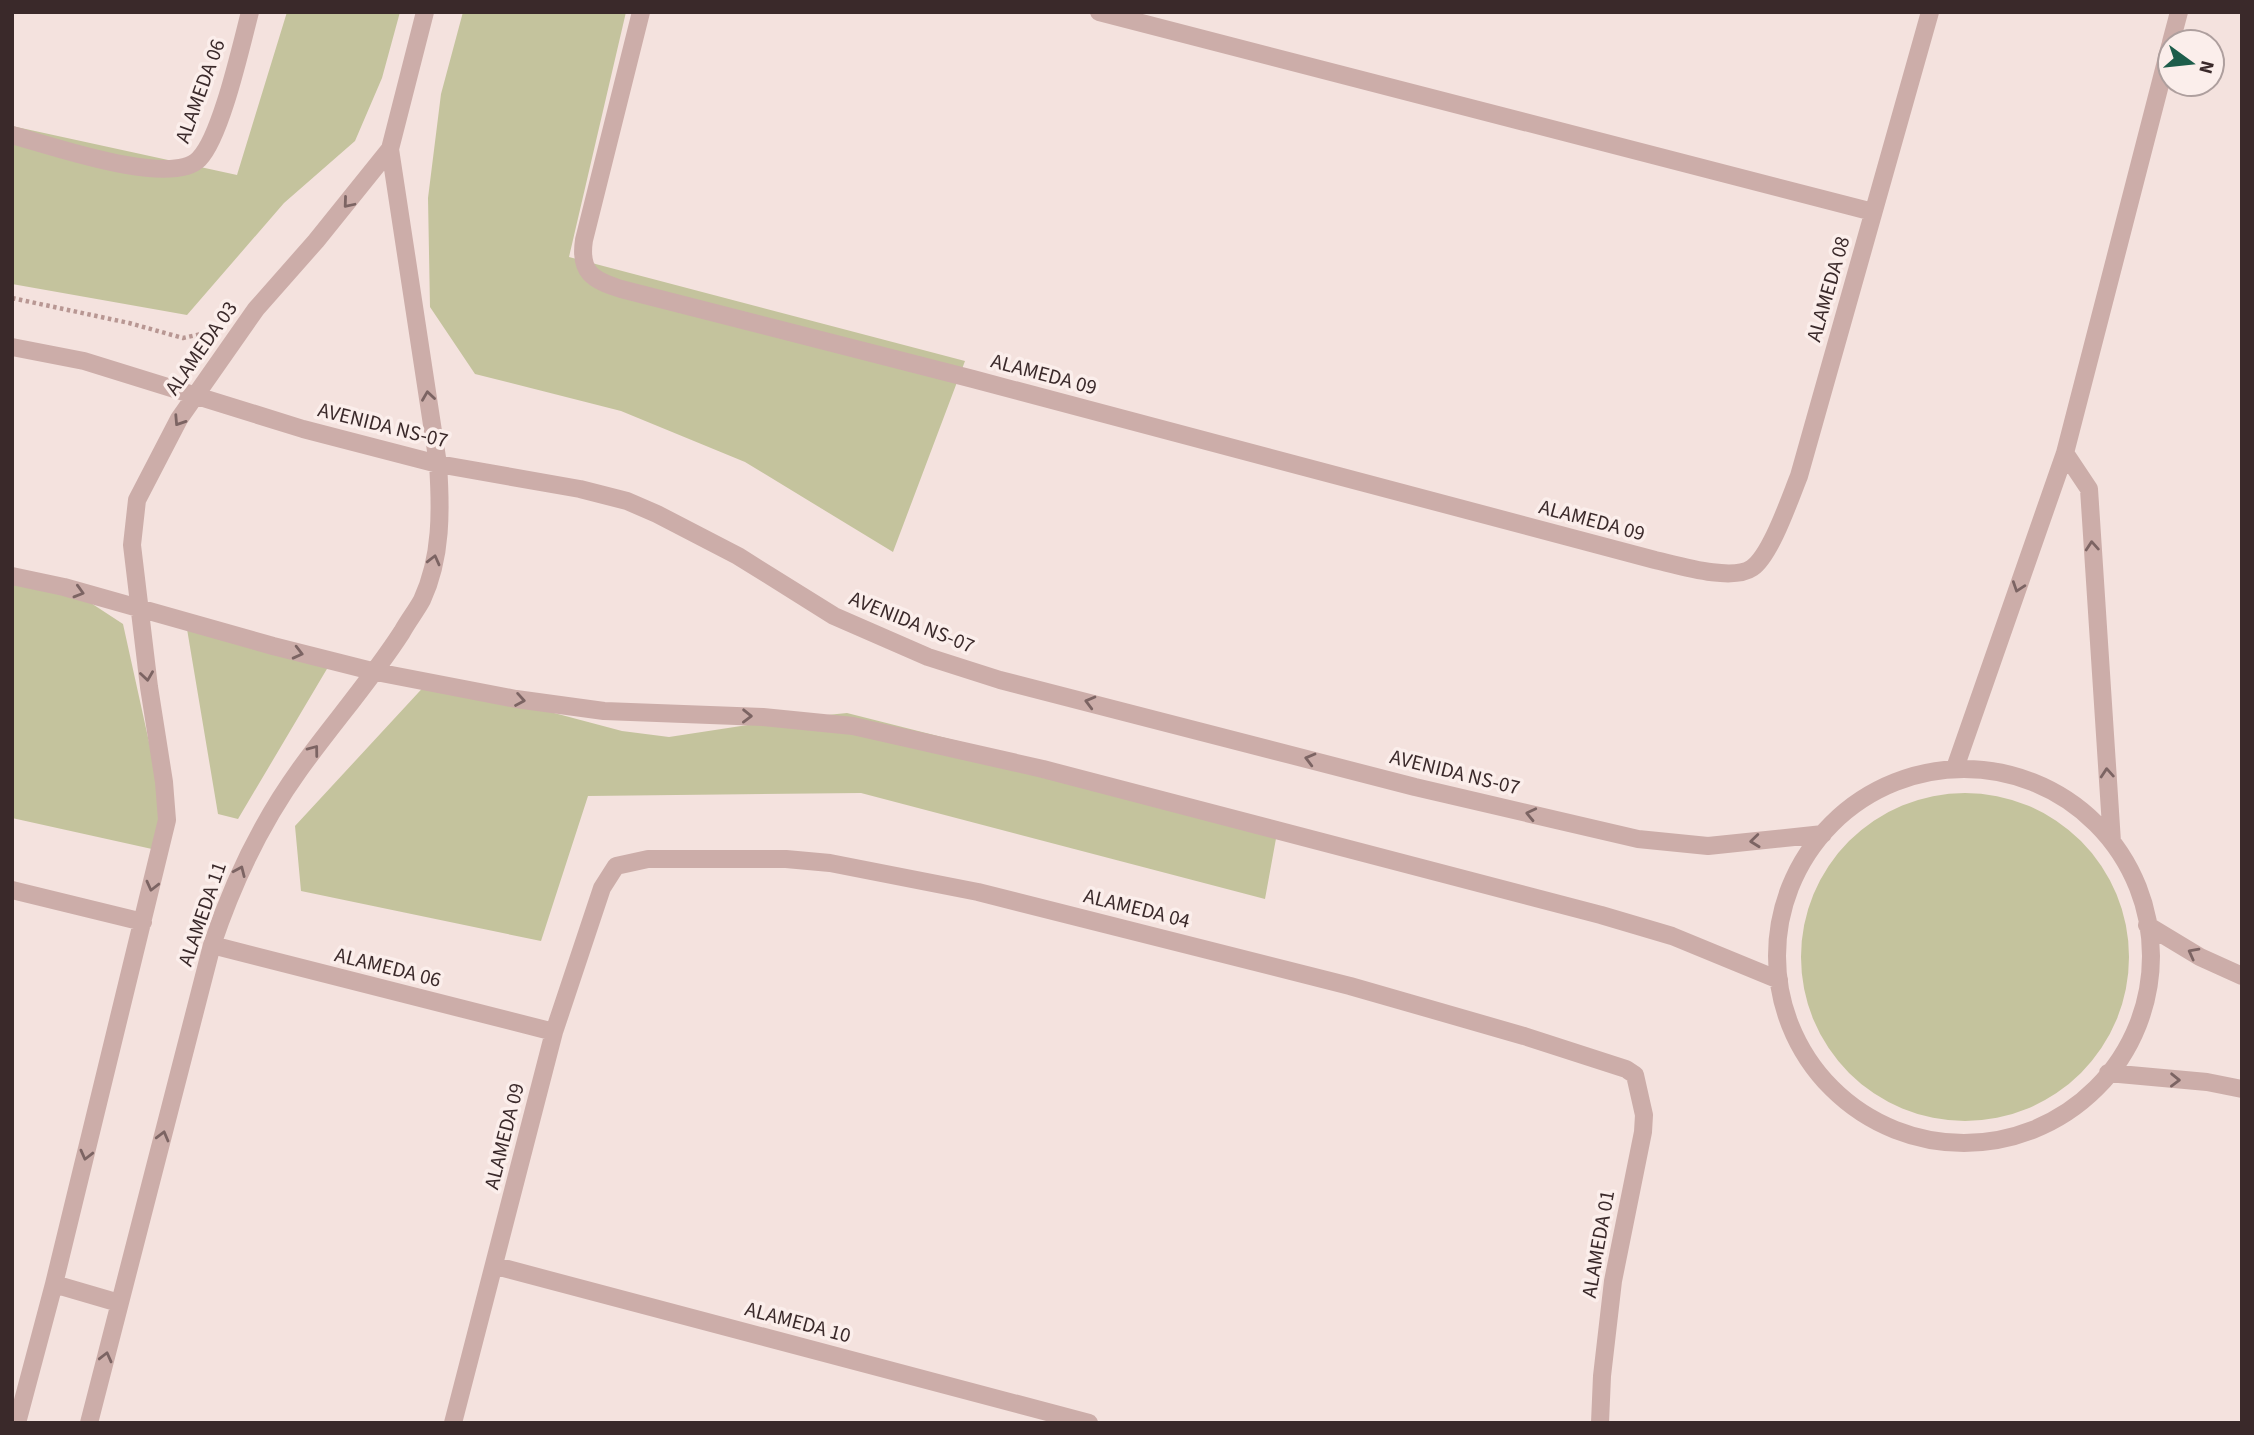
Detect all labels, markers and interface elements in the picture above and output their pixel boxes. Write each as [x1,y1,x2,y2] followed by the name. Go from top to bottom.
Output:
[2156,28,2226,98] north arrow
[167,35,233,147] street label: ALAMEDA 06
[2191,57,2221,77] text: N
[344,194,356,207] one-way arrow
[1799,233,1857,345] street label: ALAMEDA 08
[158,295,244,401] street label: ALAMEDA 03
[988,345,1100,403] street label: ALAMEDA 09
[421,390,436,402] one-way arrow
[315,394,451,456] street label: AVENIDA NS-07
[174,413,187,426] one-way arrow
[1536,491,1648,549] street label: ALAMEDA 09
[2085,541,2100,552] one-way arrow
[425,554,440,566] one-way arrow
[2012,581,2026,593] one-way arrow
[72,583,84,598] one-way arrow
[845,583,979,661] street label: AVENIDA NS-07
[292,644,304,659] one-way arrow
[140,670,155,682] one-way arrow
[514,692,526,707] one-way arrow
[1084,696,1096,710] one-way arrow
[742,708,753,724] one-way arrow
[1387,741,1523,803] street label: AVENIDA NS-07
[305,746,318,758] one-way arrow
[1304,753,1316,767] one-way arrow
[2100,768,2115,779] one-way arrow
[1525,808,1537,822] one-way arrow
[1749,834,1761,849] one-way arrow
[170,858,234,970] street label: ALAMEDA 11
[231,866,245,878] one-way arrow
[146,880,160,892] one-way arrow
[1081,880,1193,936] street label: ALAMEDA 04
[332,939,444,995] street label: ALAMEDA 06
[2188,948,2201,961] one-way arrow
[2170,1072,2181,1087] one-way arrow
[476,1080,532,1192] street label: ALAMEDA 09
[155,1131,169,1143] one-way arrow
[80,1149,94,1161] one-way arrow
[1574,1188,1622,1300] street label: ALAMEDA 01
[742,1293,854,1351] street label: ALAMEDA 10
[98,1351,112,1363] one-way arrow

